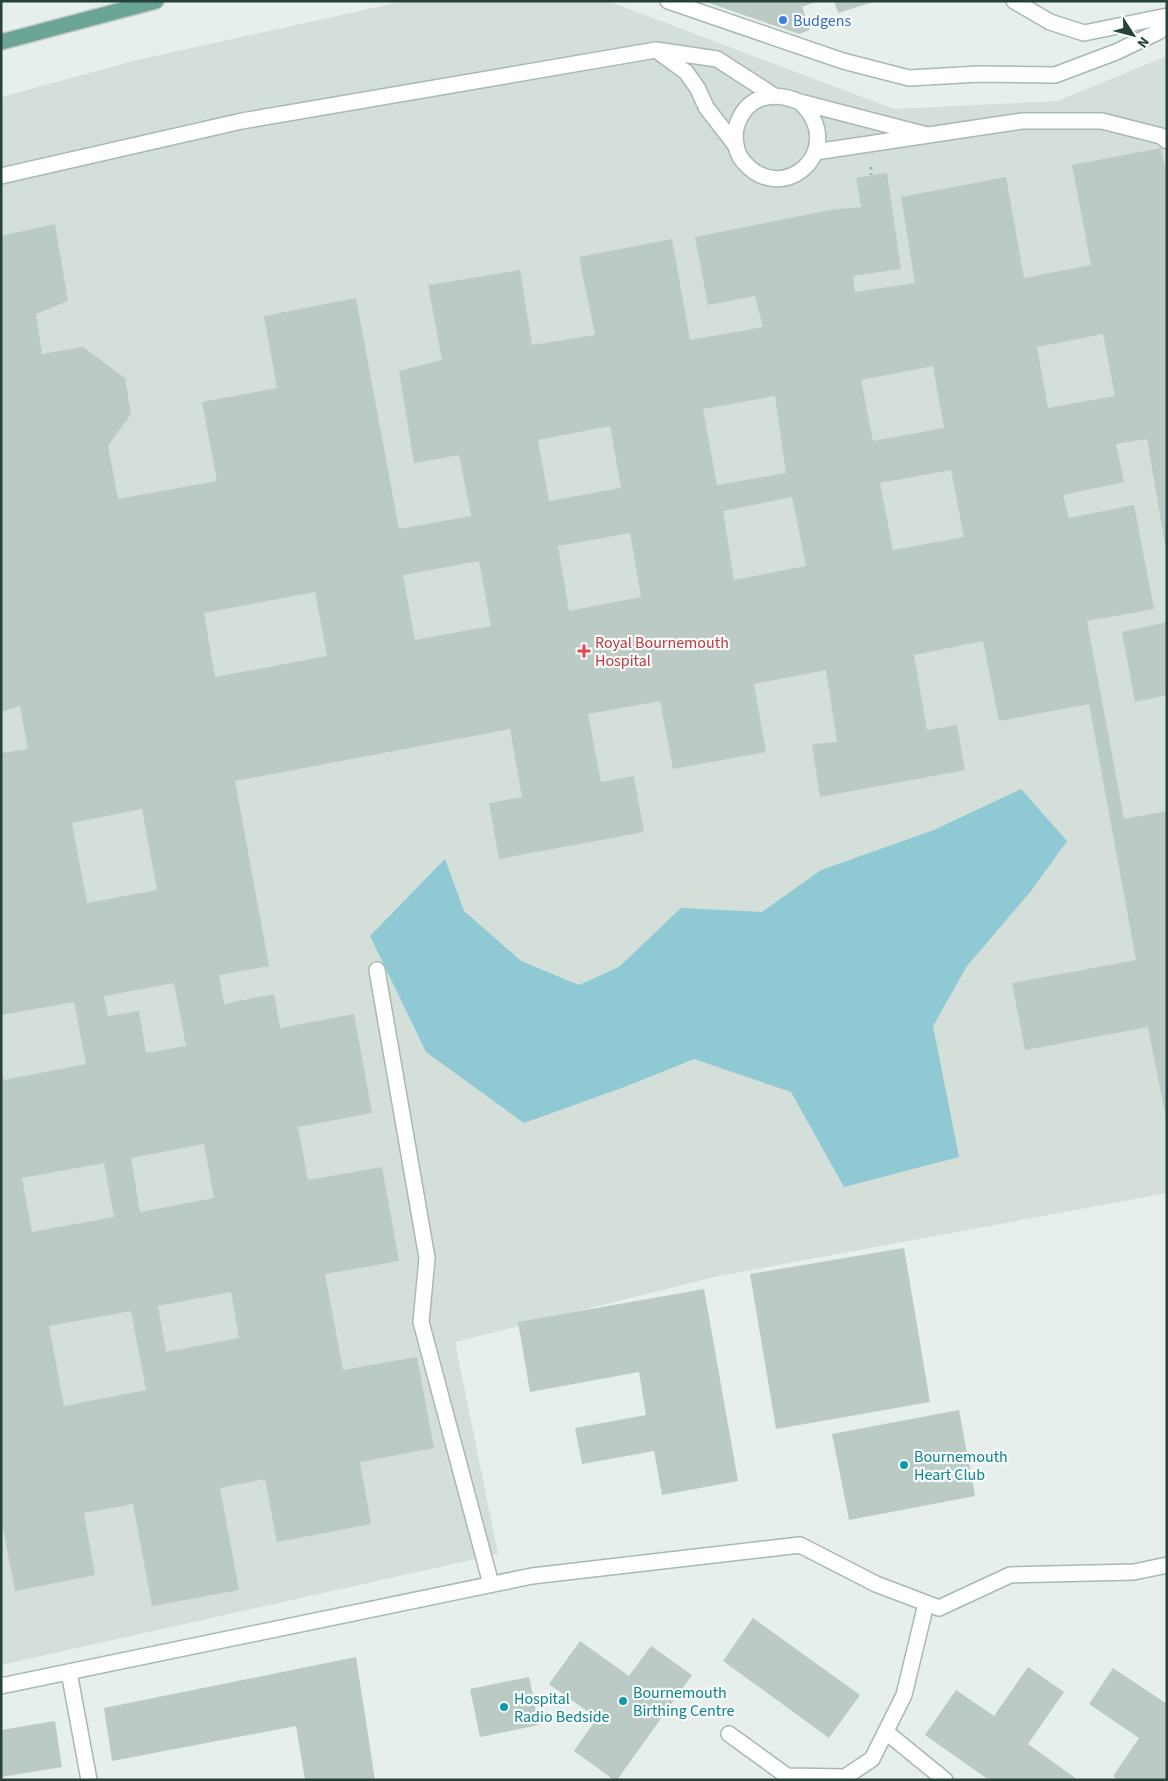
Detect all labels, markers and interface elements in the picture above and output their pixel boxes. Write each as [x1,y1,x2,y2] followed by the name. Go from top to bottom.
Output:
[793,10,852,32] place label: Budgens
[1108,10,1158,60] north arrow
[777,14,789,26] marker: Budgens
[1132,32,1154,52] text: N
[595,632,729,672] place label: Royal Bournemouth Hospital
[577,644,591,658] marker: Royal Bournemouth Hospital
[914,1446,1008,1486] place label: Bournemouth Heart Club
[898,1459,910,1471] marker: Bournemouth Heart Club
[633,1682,735,1722] place label: Bournemouth Birthing Centre
[514,1688,610,1728] place label: Hospital Radio Bedside
[617,1695,629,1707] marker: Bournemouth Birthing Centre
[498,1701,510,1713] marker: Hospital Radio Bedside

